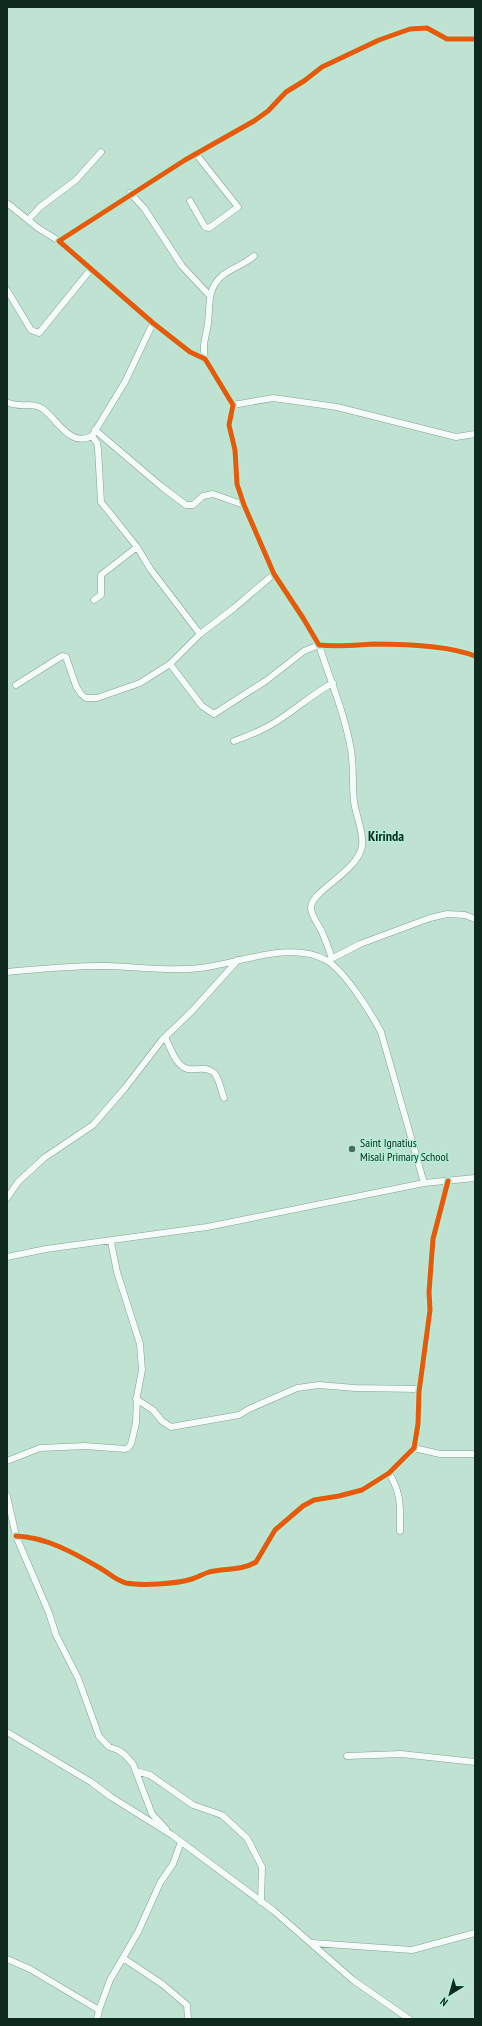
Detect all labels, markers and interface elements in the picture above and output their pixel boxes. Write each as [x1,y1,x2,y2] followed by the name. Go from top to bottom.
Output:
[368,827,404,845] district label: Kirinda
[360,1135,449,1164] place label: Saint Ignatius Misali Primary School
[347,1144,357,1154] marker: Saint Ignatius Misali Primary School
[430,1974,470,2014] north arrow
[437,1995,451,2009] text: N

